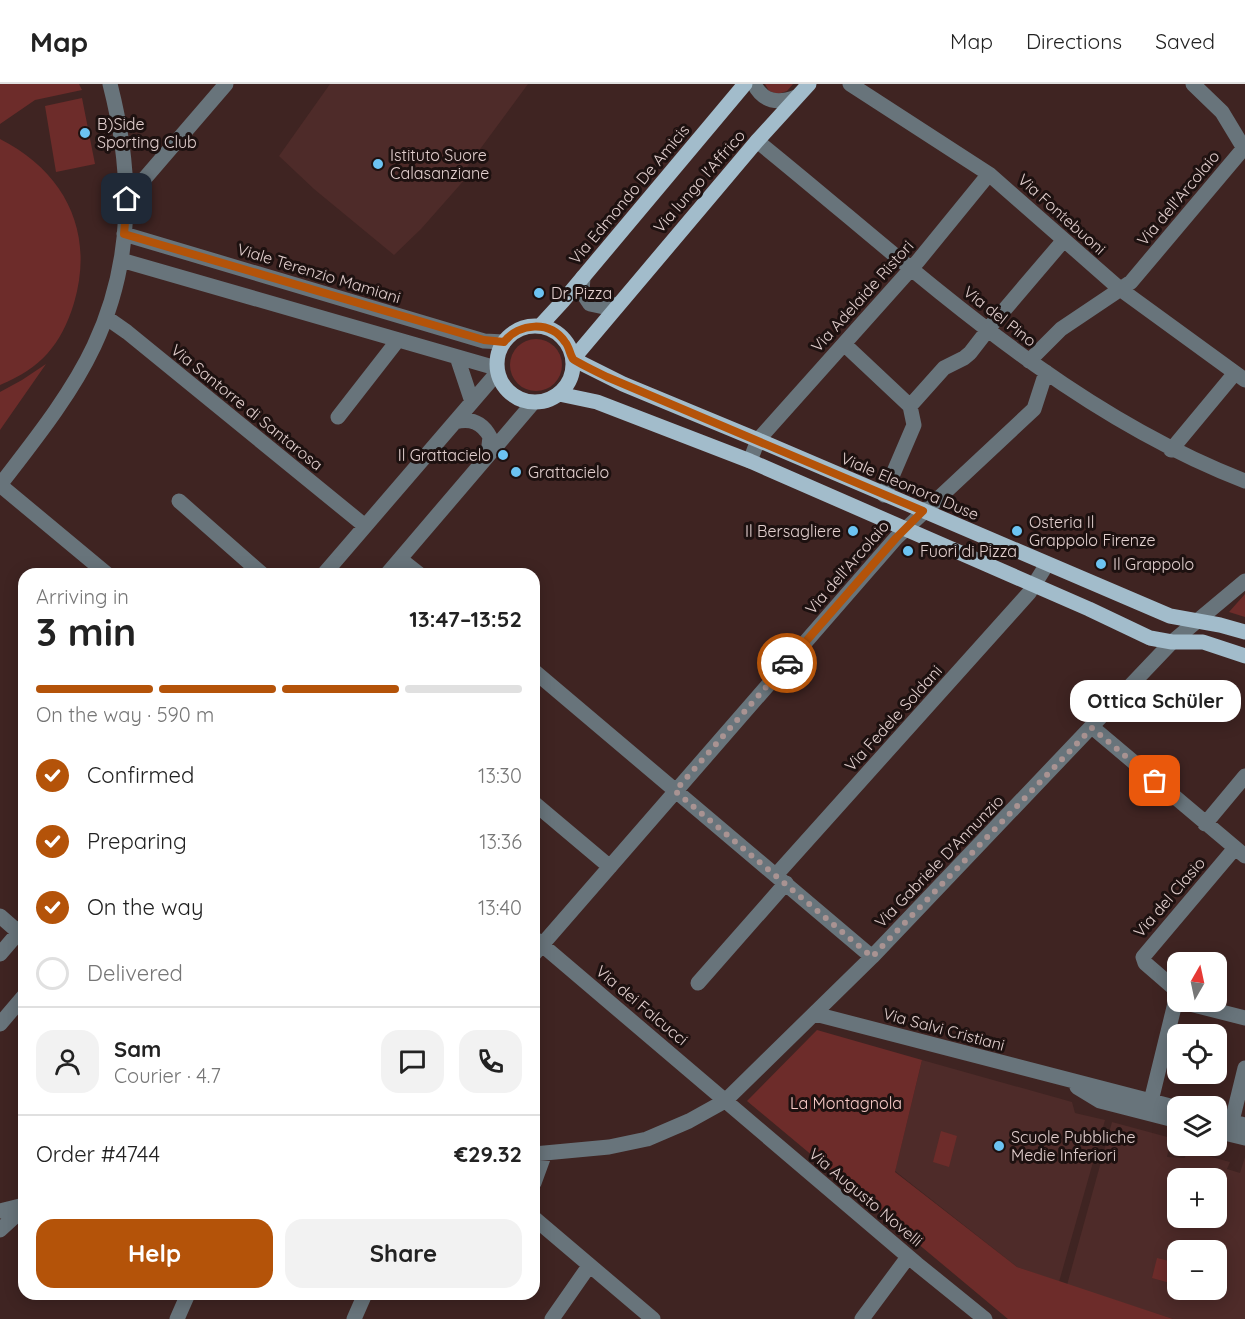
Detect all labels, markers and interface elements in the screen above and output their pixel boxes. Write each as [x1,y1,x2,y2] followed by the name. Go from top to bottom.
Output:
[30,24,88,59] text: Map
[950,28,993,54] text: Map
[1026,28,1122,54] text: Directions
[1155,28,1215,54] text: Saved
[97,114,197,152] place label: B)Side Sporting Club
[565,120,693,268] street label: Via Edmondo De Amicis
[649,125,749,237] street label: Via lungo l'Affrico
[78,126,92,140] marker: B)Side Sporting Club
[390,145,489,183] place label: Istituto Suore Calasanziane
[1132,146,1224,250] street label: Via dell'Arcolaio
[371,157,385,171] marker: Istituto Suore Calasanziane
[1014,169,1110,259] street label: Via Fontebuoni
[101,173,152,224] pin
[110,182,143,215] icon: home
[807,236,917,356] street label: Via Adelaide Ristori
[235,239,403,307] street label: Viale Terenzio Mamiani
[960,281,1040,351] street label: Via del Pino
[551,283,612,303] place label: Dr. Pizza
[532,286,546,300] marker: Dr. Pizza
[167,340,327,474] street label: Via Santorre di Santarosa
[398,445,491,465] place label: Il Grattacielo
[496,448,510,462] marker: Il Grattacielo
[838,448,982,524] street label: Viale Eleonora Duse
[528,462,609,482] place label: Grattacielo
[509,465,523,479] marker: Grattacielo
[1029,512,1156,550] place label: Osteria Il Grappolo Firenze
[801,516,893,618] street label: Via dell'Arcolaio
[745,521,841,541] place label: Il Bersagliere
[846,524,860,538] marker: Il Bersagliere
[1010,524,1024,538] marker: Osteria Il Grappolo Firenze
[920,541,1017,561] place label: Fuori di Pizza
[901,544,915,558] marker: Fuori di Pizza
[1113,554,1194,574] place label: Il Grappolo
[1094,557,1108,571] marker: Il Grappolo
[36,584,129,609] text: Arriving in
[409,605,522,633] text: 13:47–13:52
[36,607,136,656] text: 3 min
[757,633,817,693] courier
[771,647,804,680] icon: car
[840,661,946,775] street label: Via Fedele Soldani
[1070,679,1240,721] callout: Ottica Schüler
[1087,688,1224,713] text: Ottica Schüler
[36,702,214,727] text: On the way · 590 m
[1129,755,1180,806] pin
[36,759,69,792] icon: check
[87,761,194,789] text: Confirmed
[478,763,522,788] text: 13:30
[1138,764,1171,797] icon: bag
[870,790,1008,932] street label: Via Gabriele D'Annunzio
[36,825,69,858] icon: check
[87,827,187,855] text: Preparing
[479,829,522,854] text: 13:36
[1129,853,1209,941] street label: Via del Clasio
[36,891,69,924] icon: check
[87,893,203,921] text: On the way
[478,895,522,920] text: 13:40
[1167,952,1227,1012] north arrow
[1167,952,1227,1300] map controls
[87,959,183,987] text: Delivered
[592,961,692,1049] street label: Via dei Falcucci
[881,1003,1007,1055] street label: Via Salvi Cristiani
[1167,1024,1227,1084] button: locate
[36,1030,99,1093] button: person
[381,1030,444,1093] button: chat
[459,1030,522,1093] button: phone
[114,1035,161,1063] text: Sam
[114,1063,221,1088] text: Courier · 4.7
[790,1093,902,1113] park label: La Montagnola
[1167,1096,1227,1156] button: layers
[1011,1127,1135,1165] place label: Scuole Pubbliche Medie Inferiori
[992,1139,1006,1153] marker: Scuole Pubbliche Medie Inferiori
[36,1140,160,1168] text: Order #4744
[454,1140,522,1168] text: €29.32
[805,1144,927,1250] street label: Via Augusto Novelli
[1167,1168,1227,1228] button: +
[36,1219,273,1288] button: Help
[285,1219,522,1288] button: Share
[1167,1240,1227,1300] button: −

